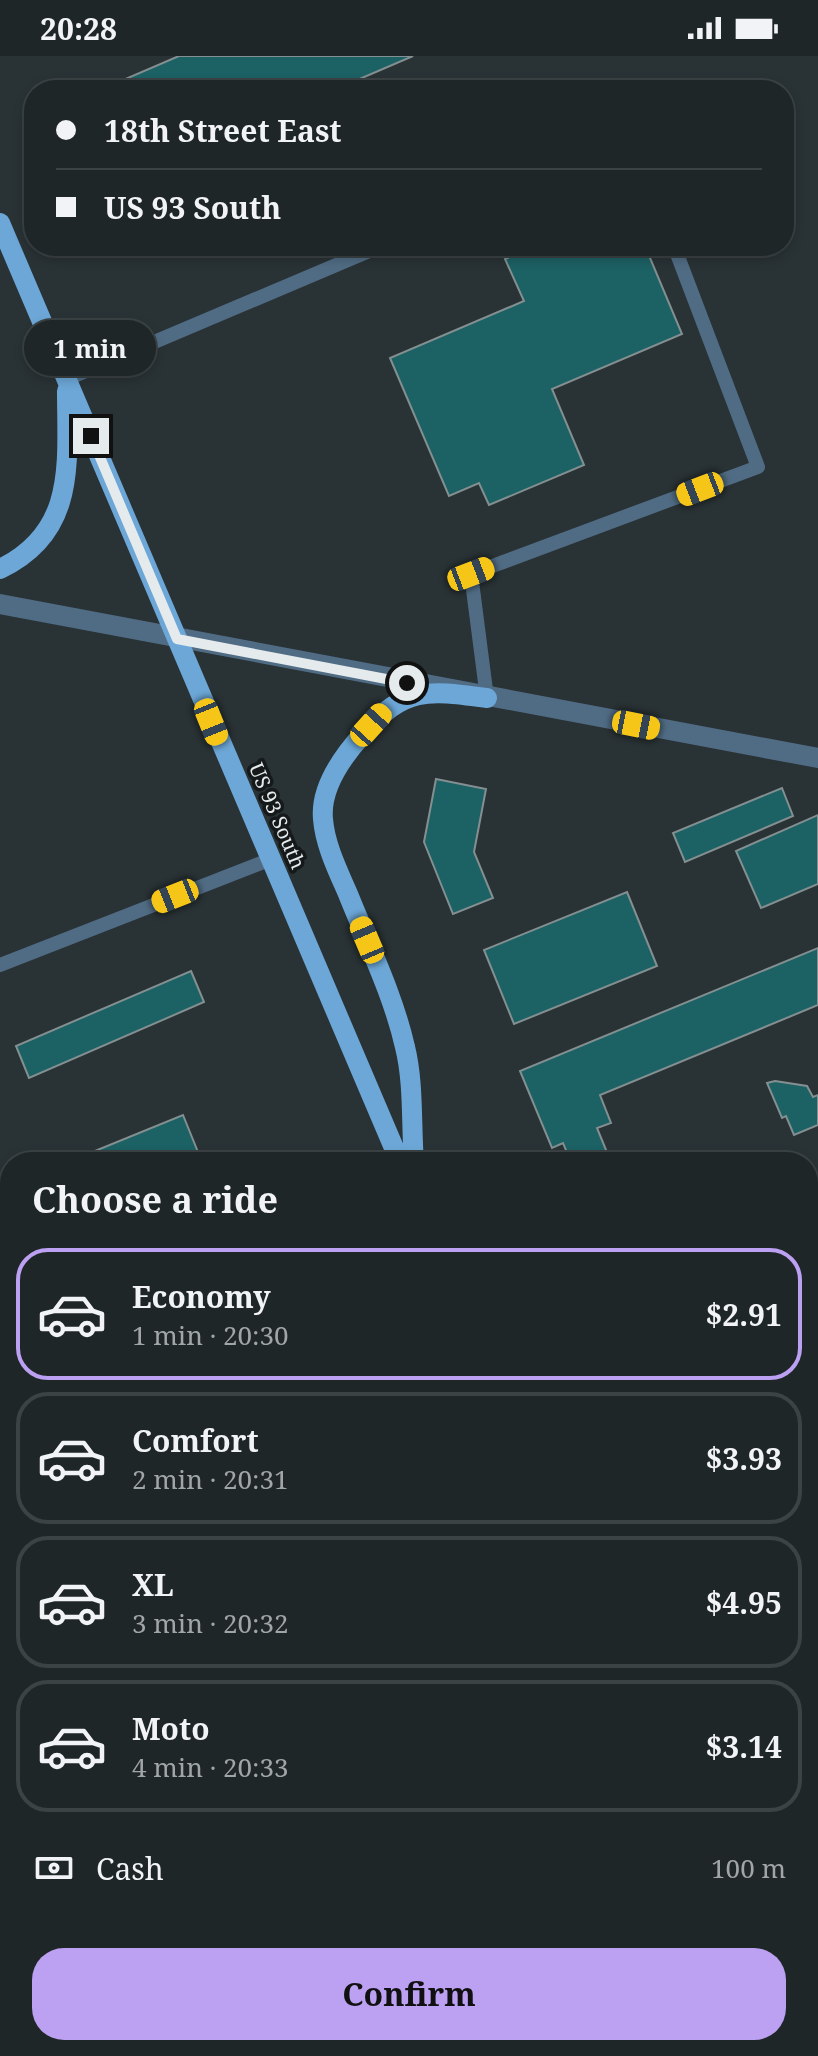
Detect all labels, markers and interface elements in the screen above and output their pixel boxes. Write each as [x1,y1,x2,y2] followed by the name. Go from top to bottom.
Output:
[40,8,117,49] text: 20:28
[104,110,342,151] text: 18th Street East
[104,187,281,228] text: US 93 South
[25,320,157,376] callout: 1 min
[53,330,127,366] text: 1 min
[73,418,109,454] route end
[673,469,727,509] car
[444,554,498,594] car
[389,665,425,701] route start
[191,695,231,749] car
[346,699,396,751] car
[610,709,662,741] car
[243,759,312,873] street label: US 93 South
[148,876,202,916] car
[347,913,387,967] car
[32,1175,278,1224] text: Choose a ride
[132,1276,271,1317] text: Economy
[36,1278,108,1350] icon: car
[705,1294,782,1335] text: $2.91
[132,1317,289,1353] text: 1 min · 20:30
[132,1420,259,1461] text: Comfort
[36,1422,108,1494] icon: car
[705,1438,782,1479] text: $3.93
[132,1461,289,1497] text: 2 min · 20:31
[132,1564,174,1605] text: XL
[36,1566,108,1638] icon: car
[705,1582,782,1623] text: $4.95
[132,1605,289,1641] text: 3 min · 20:32
[132,1708,210,1749] text: Moto
[36,1710,108,1782] icon: car
[705,1726,782,1767] text: $3.14
[132,1749,289,1785] text: 4 min · 20:33
[32,1846,76,1890] icon: cash
[96,1848,164,1889] text: Cash
[711,1850,786,1886] text: 100 m
[32,1948,786,2040] button: Confirm

